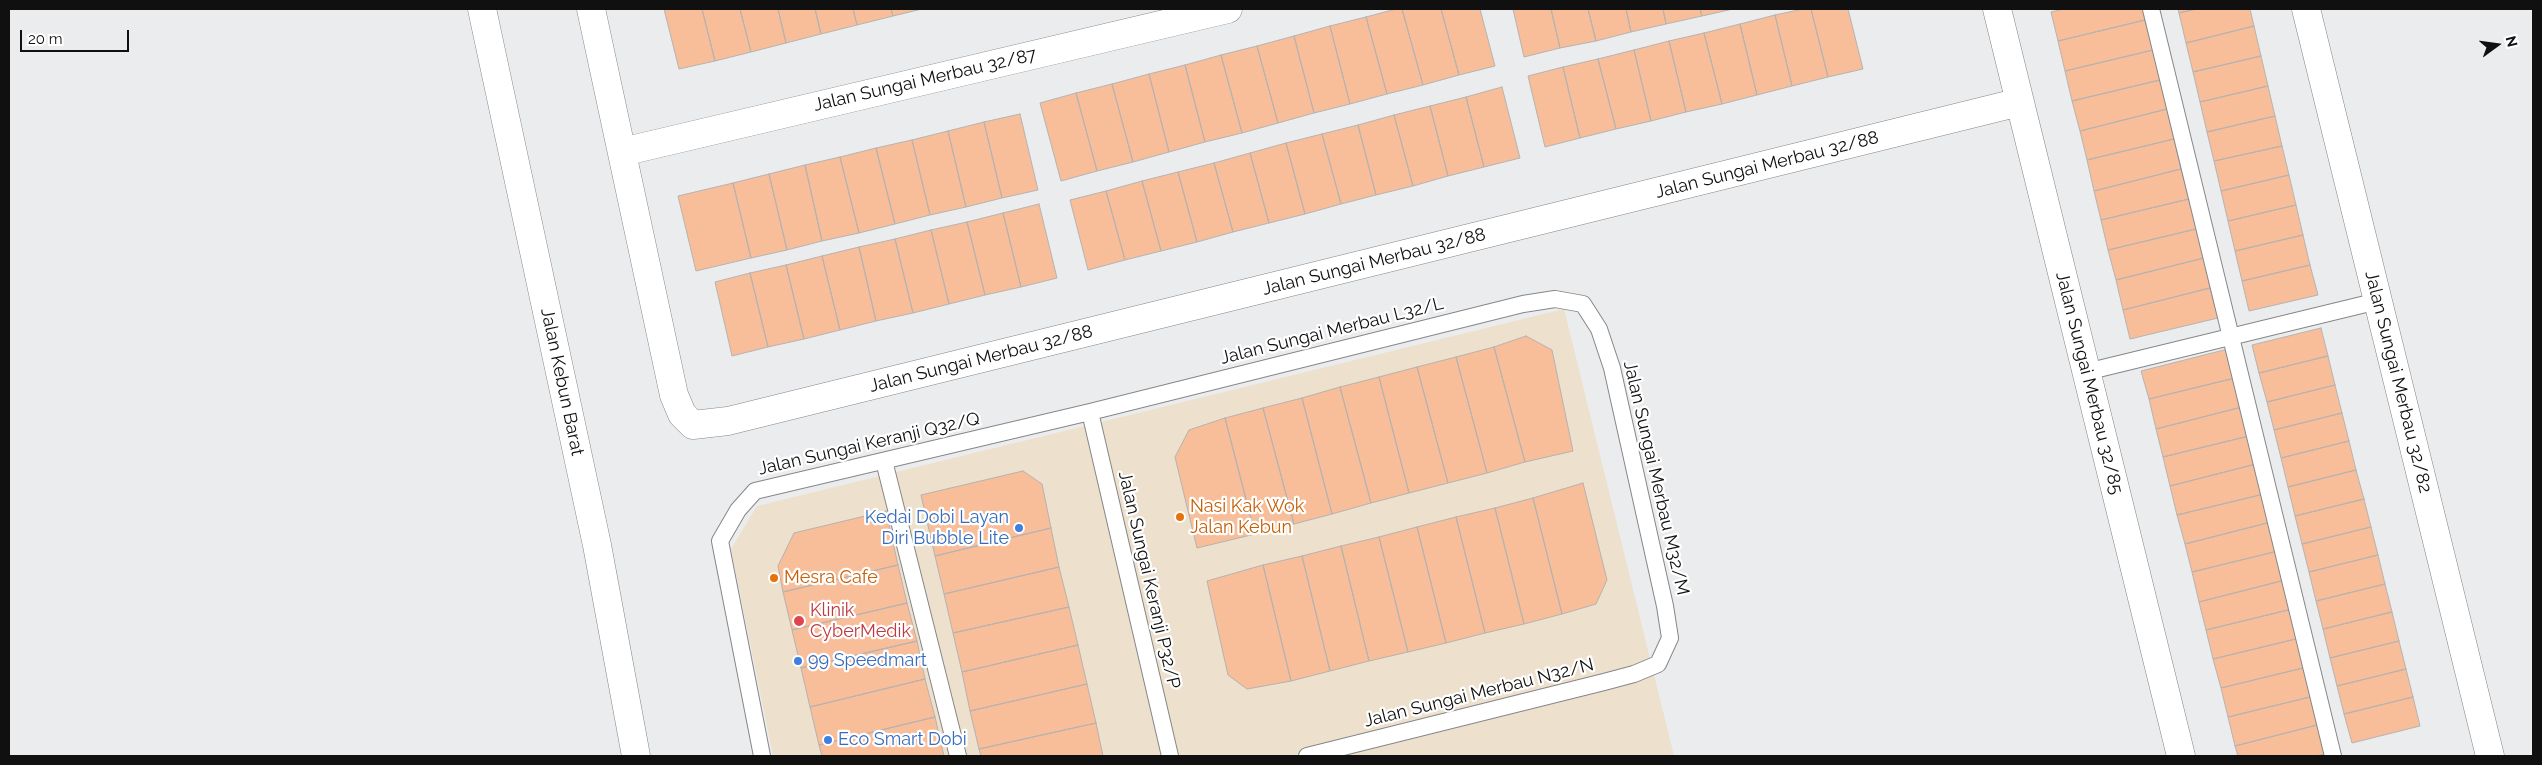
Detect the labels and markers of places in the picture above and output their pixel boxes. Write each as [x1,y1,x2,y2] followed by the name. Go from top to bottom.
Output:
[1190,496,1304,538] place label: Nasi Kak Wok Jalan Kebun
[865,507,1009,550] place label: Kedai Dobi Layan Diri Bubble Lite
[1174,511,1186,523] marker: Nasi Kak Wok Jalan Kebun
[1013,522,1025,534] marker: Kedai Dobi Layan Diri Bubble Lite
[784,567,878,589] place label: Mesra Cafe
[768,572,780,584] marker: Mesra Cafe
[810,600,911,642] place label: Klinik CyberMedik
[792,614,806,628] marker: Klinik CyberMedik
[808,650,927,672] place label: 99 Speedmart
[792,655,804,667] marker: 99 Speedmart
[838,729,967,751] place label: Eco Smart Dobi
[822,734,834,746] marker: Eco Smart Dobi

